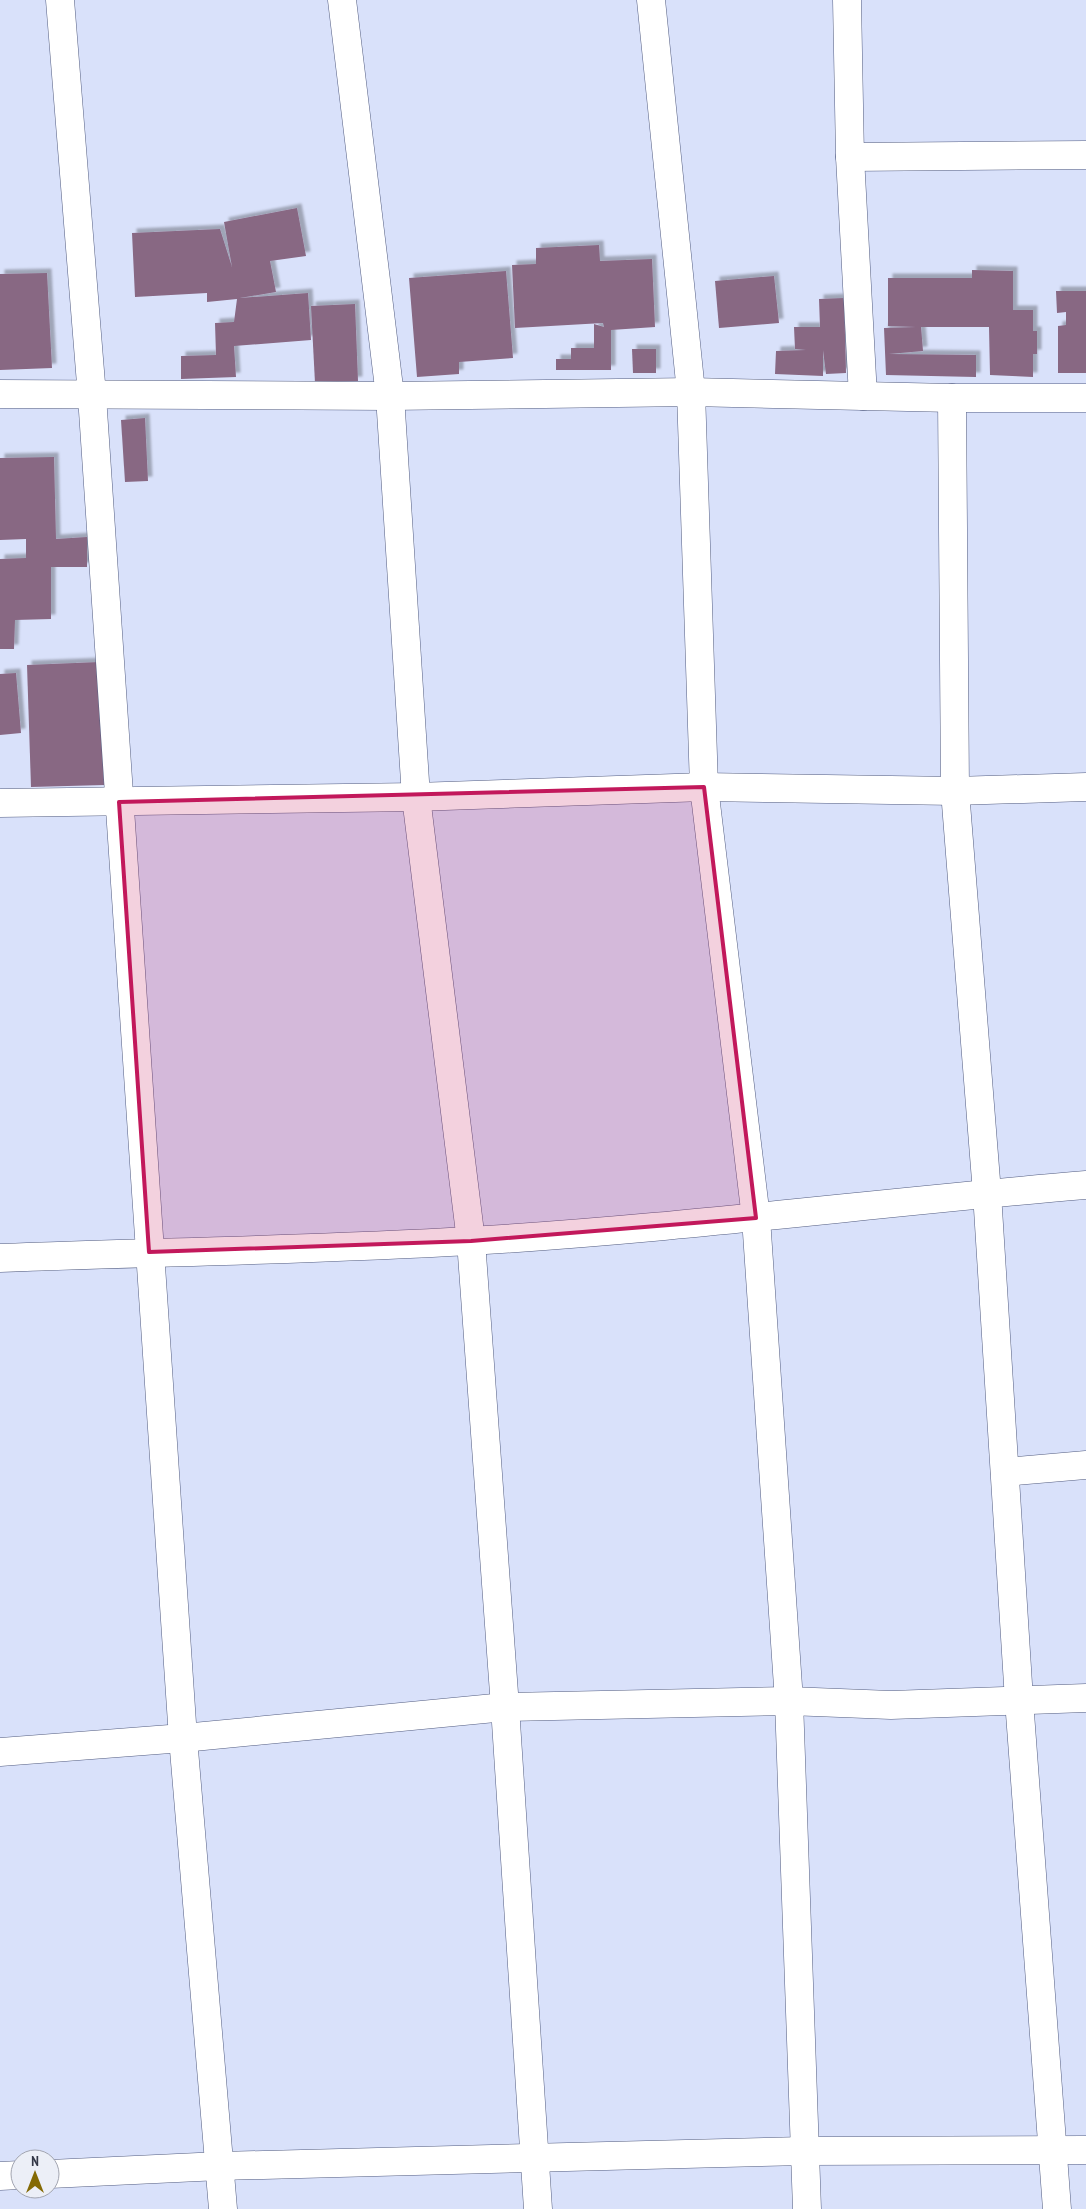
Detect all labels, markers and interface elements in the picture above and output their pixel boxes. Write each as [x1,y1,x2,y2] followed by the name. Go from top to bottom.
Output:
[10,2149,60,2199] north arrow
[31,2152,39,2170] text: N

